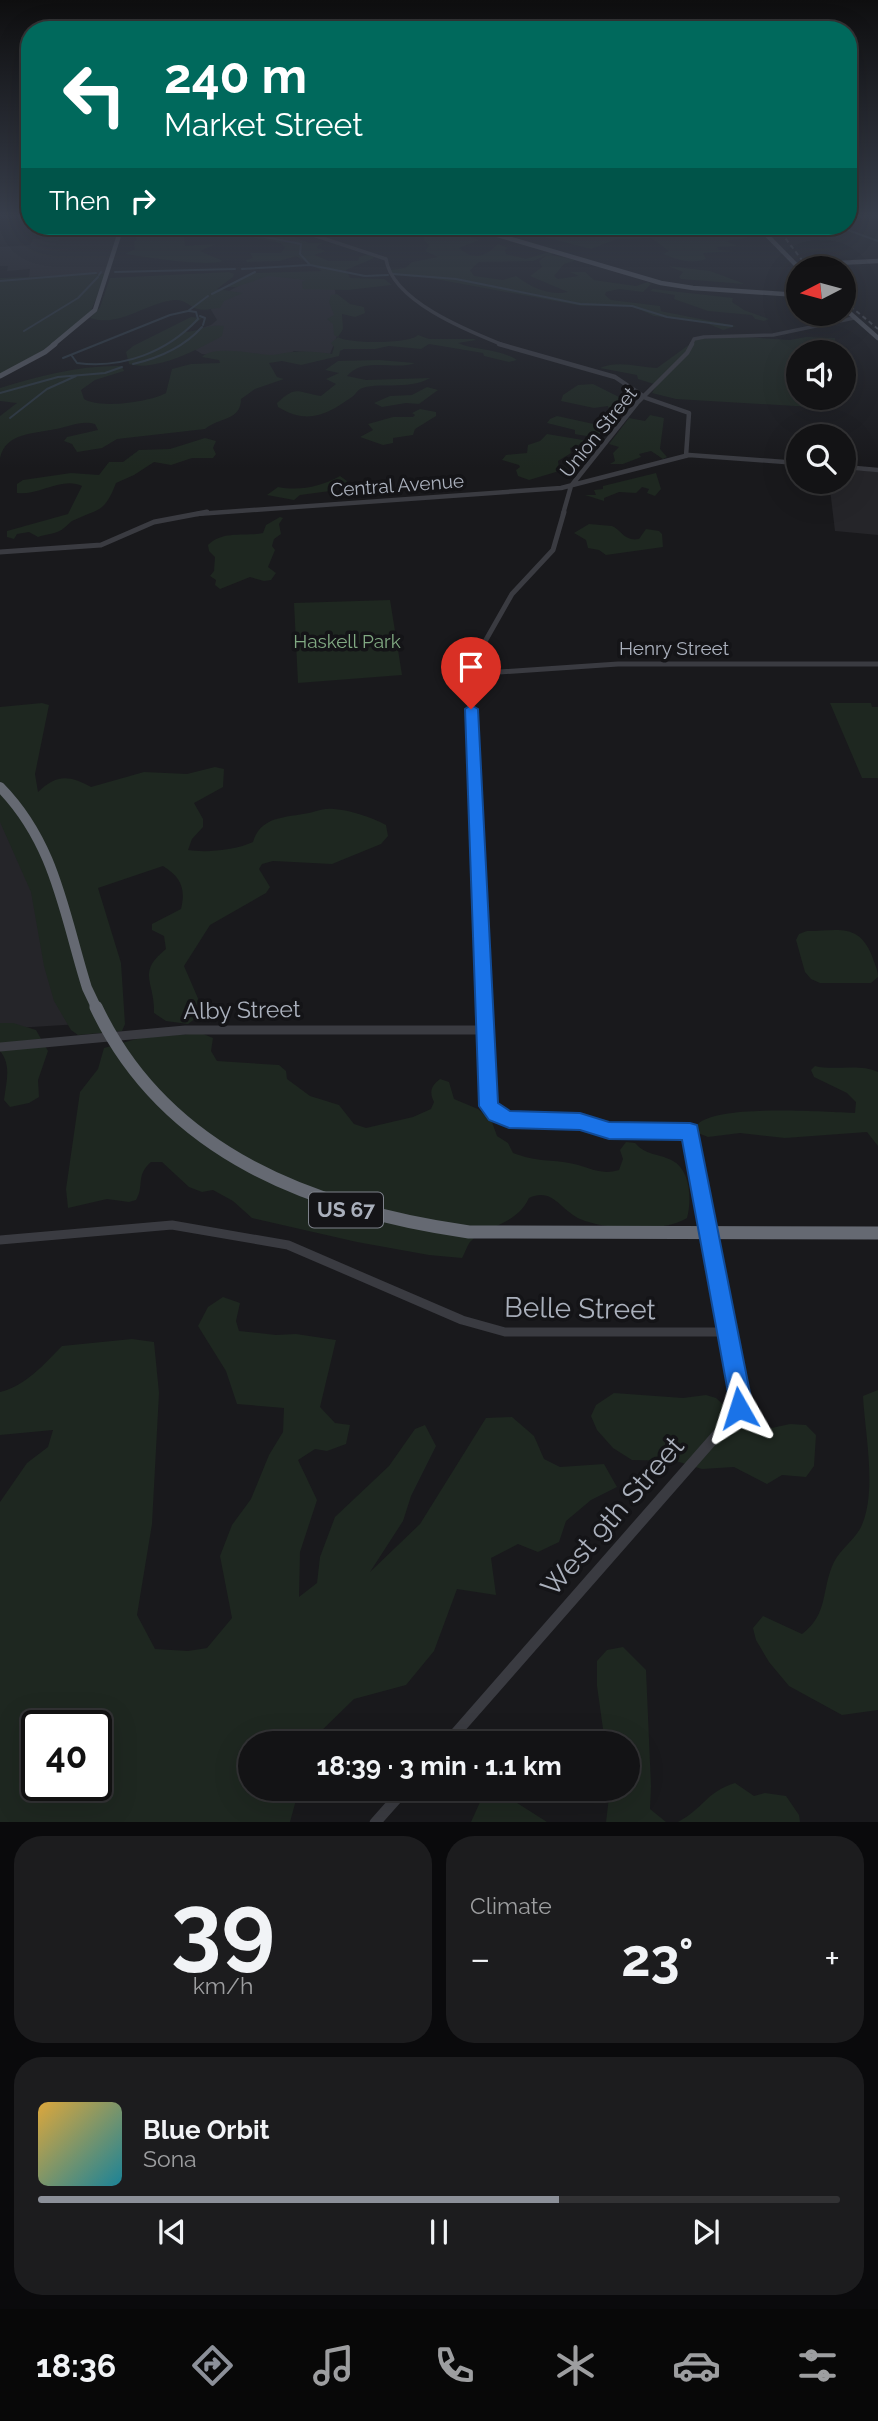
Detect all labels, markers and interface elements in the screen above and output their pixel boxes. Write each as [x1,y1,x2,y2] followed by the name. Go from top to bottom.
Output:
[164,47,307,104] text: 240 m
[49,49,140,140] icon: left
[164,106,363,143] text: Market Street
[124,182,162,220] icon: right
[49,186,110,216] text: Then
[786,256,856,326] north arrow
[786,256,856,494] map controls
[786,340,856,410] button: sound
[555,382,641,481] street label: Union Street
[786,424,856,494] button: search
[329,469,465,501] street label: Central Avenue
[293,630,401,652] park label: Haskell Park
[441,637,501,709] pin
[619,637,730,659] street label: Henry Street
[452,648,490,686] icon: arrive
[183,995,301,1024] street label: Alby Street
[309,1192,383,1228] road number: US 67
[504,1291,657,1326] street label: Belle Street
[702,1371,776,1445] position arrow
[534,1429,691,1603] street label: West 9th Street
[21,1710,112,1801] speed limit sign: 40
[316,1751,562,1781] text: 18:39 · 3 min · 1.1 km
[171,1873,275,1980] text: 39
[470,1892,552,1919] text: Climate
[621,1927,694,1988] text: 23°
[470,1936,490,1981] text: −
[824,1936,840,1981] text: +
[193,1972,253,1999] text: km/h
[143,2115,270,2145] text: Blue Orbit
[143,2145,197,2172] text: Sona
[153,2213,191,2251] icon: previous
[420,2213,458,2251] icon: pause
[687,2213,725,2251] icon: next
[188,2341,237,2390] icon: directions
[309,2341,358,2390] icon: music
[430,2341,479,2390] icon: phone
[551,2341,600,2390] icon: climate
[672,2341,721,2390] icon: car
[793,2341,842,2390] icon: filters
[36,2347,116,2384] text: 18:36

